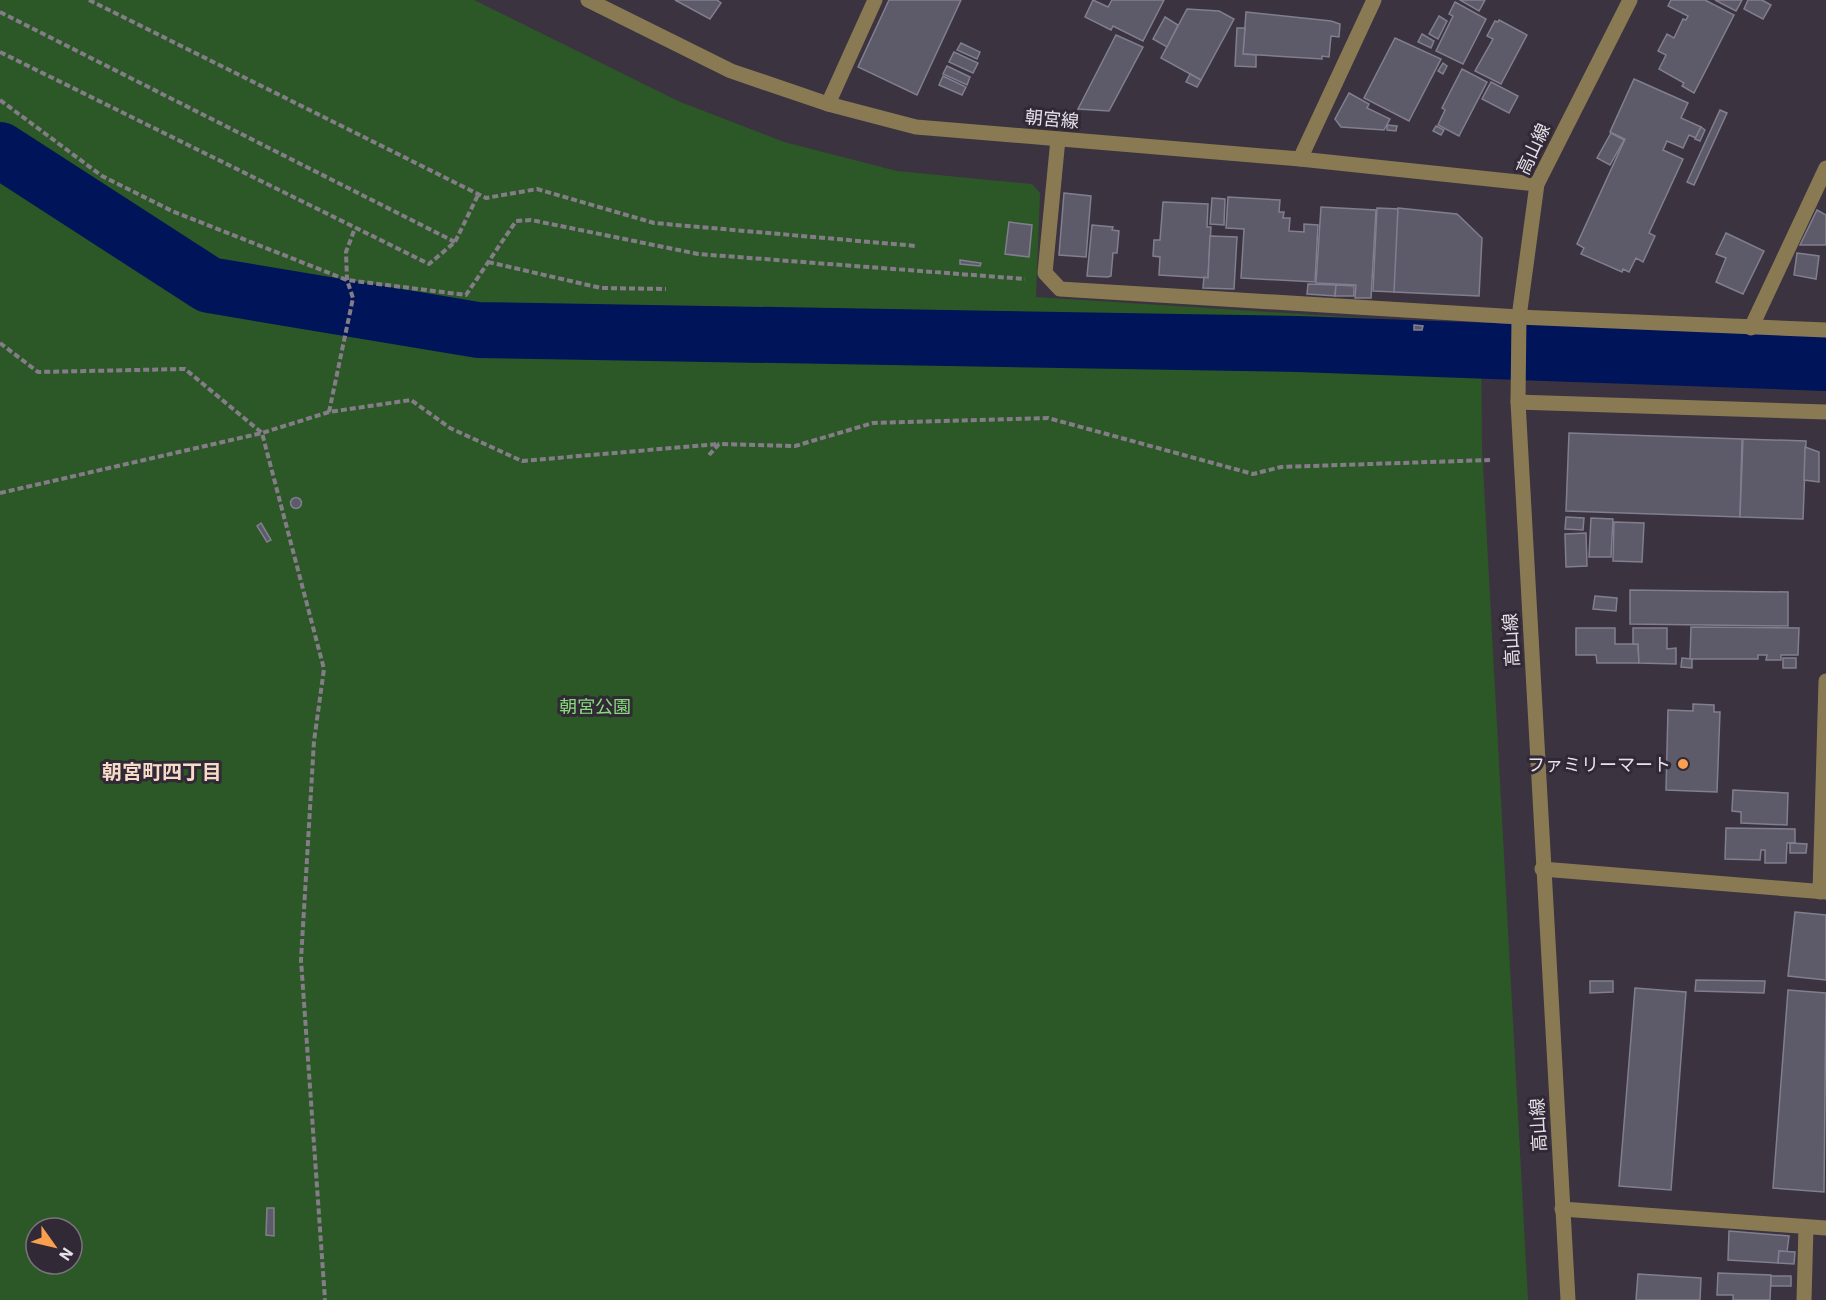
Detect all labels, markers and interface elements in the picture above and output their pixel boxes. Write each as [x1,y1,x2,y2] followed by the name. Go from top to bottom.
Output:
[1024,105,1080,133] street label: 朝宮線
[1511,120,1555,178] street label: 高山線
[1498,612,1524,668] street label: 高山線
[559,695,631,718] park label: 朝宮公園
[1527,753,1671,776] place label: ファミリーマート
[1676,757,1690,771] marker: ファミリーマート
[102,758,222,785] district label: 朝宮町四丁目
[1525,1097,1551,1153] street label: 高山線
[24,1216,84,1276] north arrow
[55,1244,78,1265] text: N

